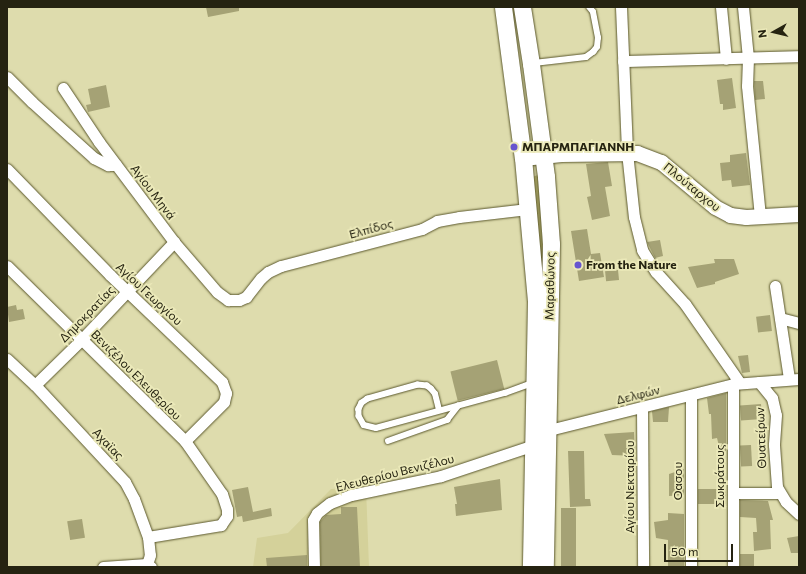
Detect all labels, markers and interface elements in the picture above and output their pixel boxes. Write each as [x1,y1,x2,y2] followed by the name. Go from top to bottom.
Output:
[754,12,794,52] north arrow
[755,29,769,39] text: N
[522,140,634,154] place label: ΜΠΑΡΜΠΑΓΙΑΝΝΗ
[509,142,519,152] marker: ΜΠΑΡΜΠΑΓΙΑΝΝΗ
[661,160,723,214] street label: Πλούταρχου
[128,162,178,222] street label: Αγίου Μηνά
[347,216,395,242] street label: Ελπίδος
[542,252,558,320] street label: Μαραθώνος
[586,258,677,272] place label: From the Nature
[113,260,185,328] street label: Αγίου Γεωργίου
[573,260,583,270] marker: From the Nature
[56,283,118,345] street label: Δημοκρατίας
[88,327,184,423] street label: Βενιζέλου Ελευθερίου
[615,383,661,407] street label: Δελφών
[753,407,769,469] street label: Θυατείρων
[90,425,126,463] street label: Αχαϊας
[623,441,637,533] street label: Αγίου Νεκταρίου
[713,444,727,508] street label: Σωκράτους
[334,451,456,495] street label: Ελευθερίου Βενιζέλου
[671,462,685,500] street label: Οασου
[666,536,735,562] scale bar
[671,544,699,558] text: 50 m

